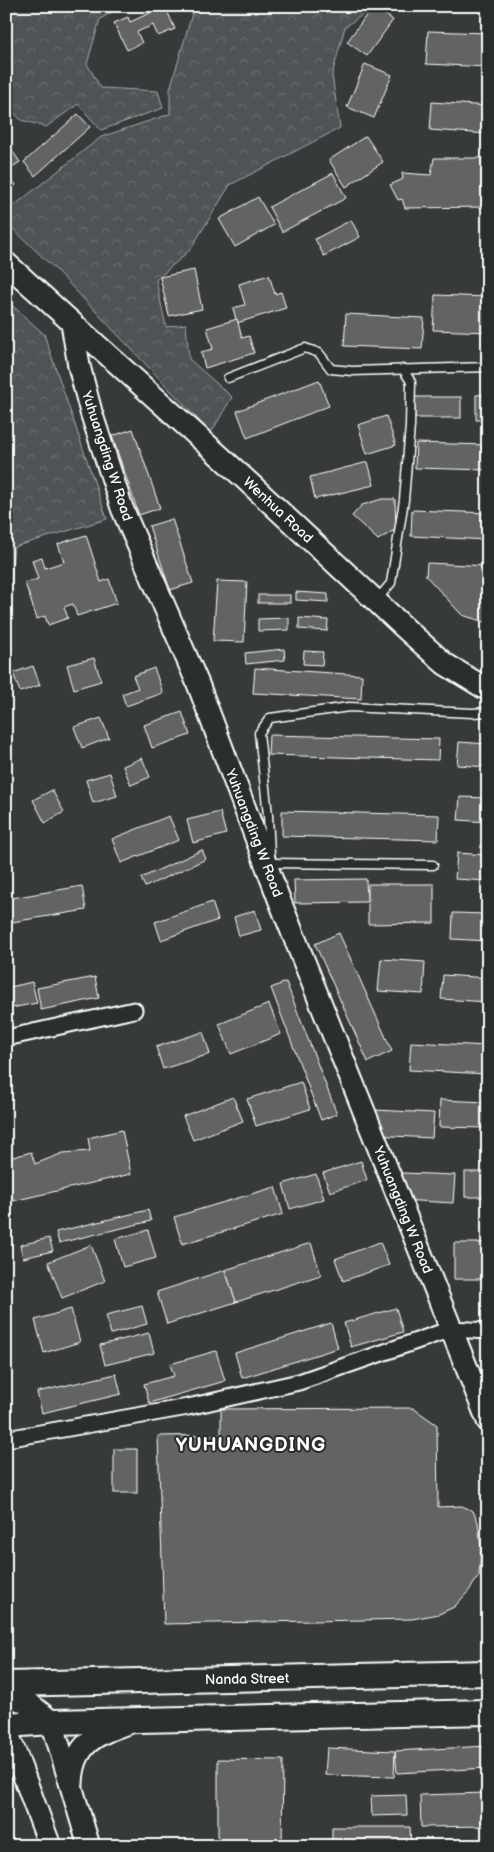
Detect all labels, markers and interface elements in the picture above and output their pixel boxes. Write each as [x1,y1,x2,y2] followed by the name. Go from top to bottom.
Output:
[78,388,136,523] street label: Yuhuangding W Road
[240,473,316,547] street label: Wenhua Road
[221,766,286,899] street label: Yuhuangding W Road
[369,1143,436,1276] street label: Yuhuangding W Road
[176,1434,326,1457] district label: YUHUANGDING
[205,1670,290,1688] street label: Nanda Street

